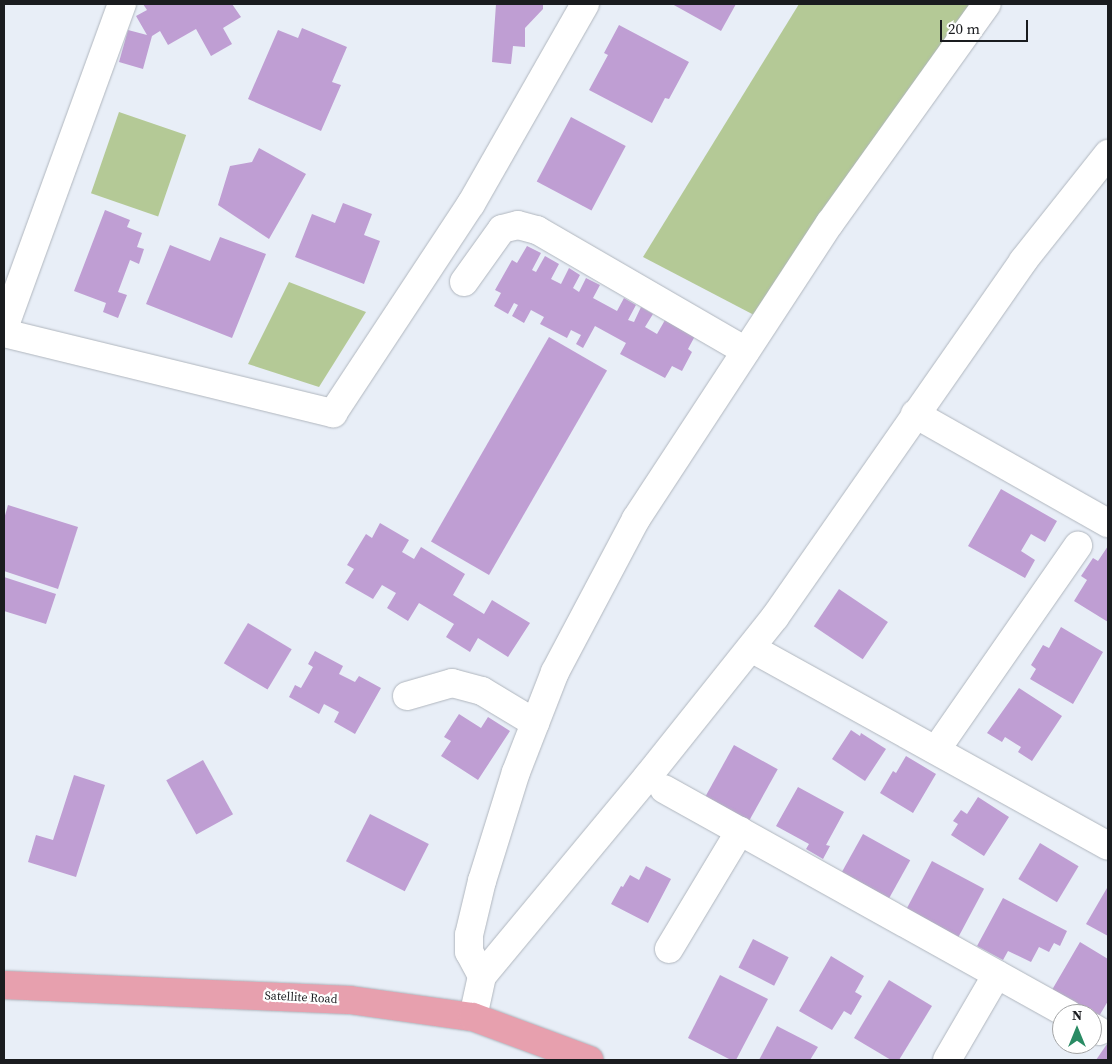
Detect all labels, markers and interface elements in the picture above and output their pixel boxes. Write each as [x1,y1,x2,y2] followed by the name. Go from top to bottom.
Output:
[942,10,1030,42] scale bar
[948,18,980,39] text: 20 m
[264,989,338,1007] street label: Satellite Road
[1052,1004,1102,1054] north arrow
[1072,1005,1082,1025] text: N

